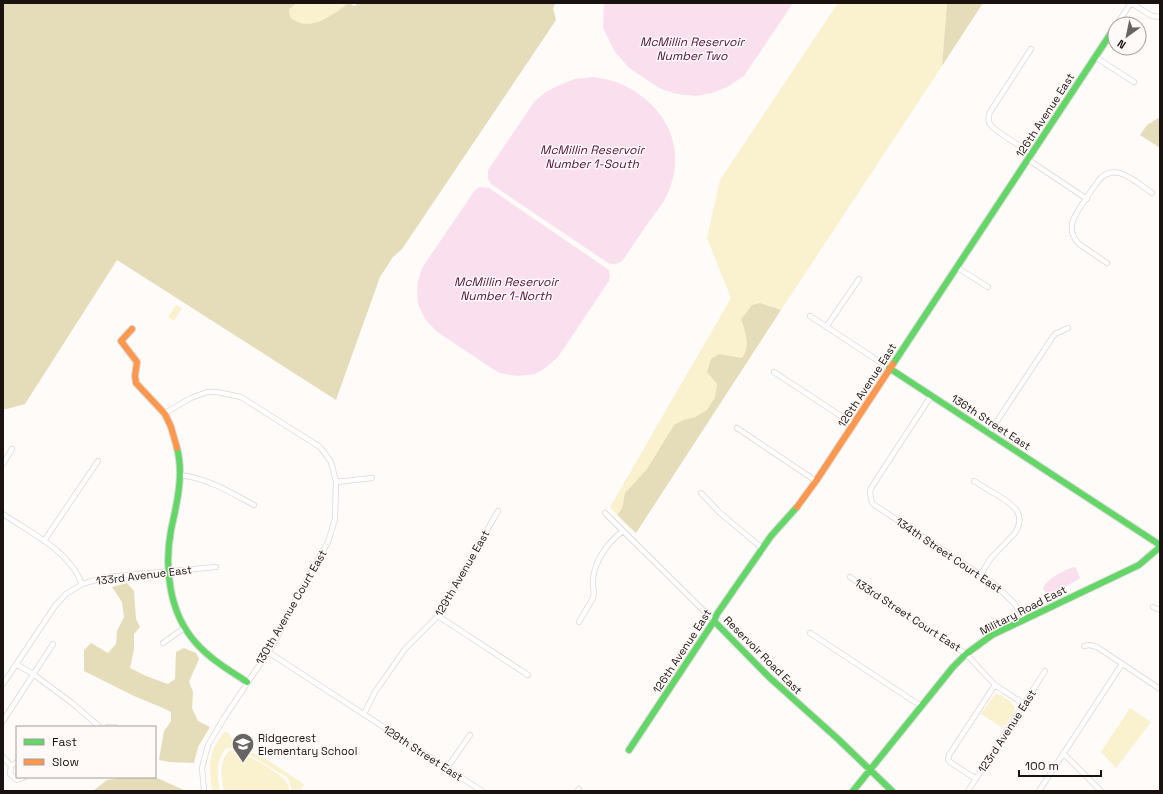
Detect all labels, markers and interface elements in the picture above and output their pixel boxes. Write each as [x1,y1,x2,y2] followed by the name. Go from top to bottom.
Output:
[1107,16,1147,56] north arrow
[640,34,745,64] water label: McMillin Reservoir Number Two
[1115,37,1128,52] text: N
[1013,70,1077,160] street label: 126th Avenue East
[540,142,645,172] water label: McMillin Reservoir Number 1-South
[454,274,559,304] water label: McMillin Reservoir Number 1-North
[835,340,899,430] street label: 126th Avenue East
[949,391,1033,453] street label: 136th Street East
[893,514,1005,596] street label: 134th Street Court East
[432,527,492,619] street label: 129th Avenue East
[252,547,330,667] street label: 130th Avenue Court East
[95,562,193,588] street label: 133rd Avenue East
[852,575,964,655] street label: 133rd Street Court East
[977,582,1069,638] street label: Military Road East
[650,606,714,696] street label: 126th Avenue East
[721,613,805,697] street label: Reservoir Road East
[975,687,1039,775] street label: 123rd Avenue East
[381,722,465,784] street label: 129th Street East
[16,726,156,778] legend
[230,731,256,764] school or university icon: Ridgecrest Elementary School
[258,731,357,758] place label: Ridgecrest Elementary School
[52,734,77,750] text: Fast
[1019,752,1101,778] scale bar
[52,754,79,770] text: Slow
[1025,758,1059,774] text: 100 m

